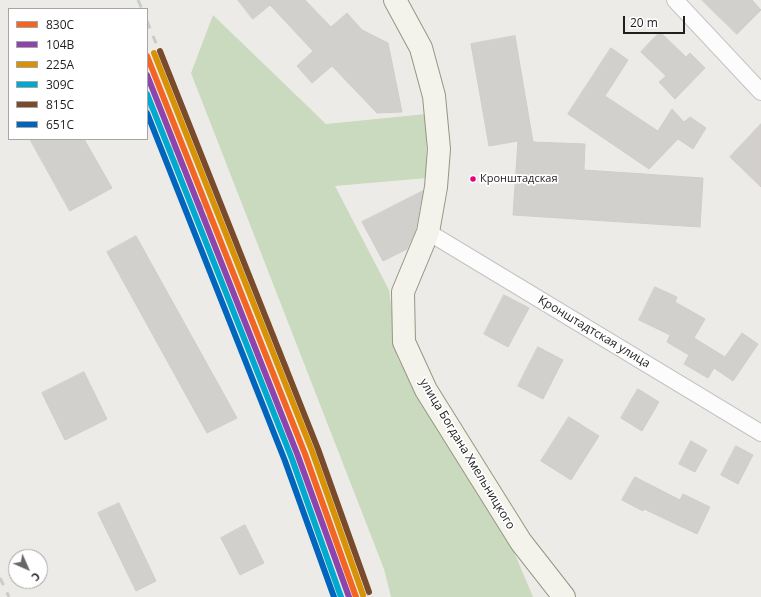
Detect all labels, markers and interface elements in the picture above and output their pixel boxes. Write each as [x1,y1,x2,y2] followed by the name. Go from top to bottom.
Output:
[8,8,148,140] legend
[625,8,687,34] scale bar
[630,14,658,31] text: 20 m
[46,16,74,33] text: 830С
[46,36,74,53] text: 104В
[46,56,74,73] text: 225А
[46,76,74,93] text: 309С
[46,96,74,113] text: 815С
[46,116,74,133] text: 651С
[480,172,558,186] place label: Кронштадская
[468,174,478,184] marker: Кронштадская
[535,293,653,371] street label: Кронштадтская улица
[416,376,518,532] street label: улица Богдана Хмельницкого
[8,549,48,589] north arrow
[28,569,44,585] text: С

